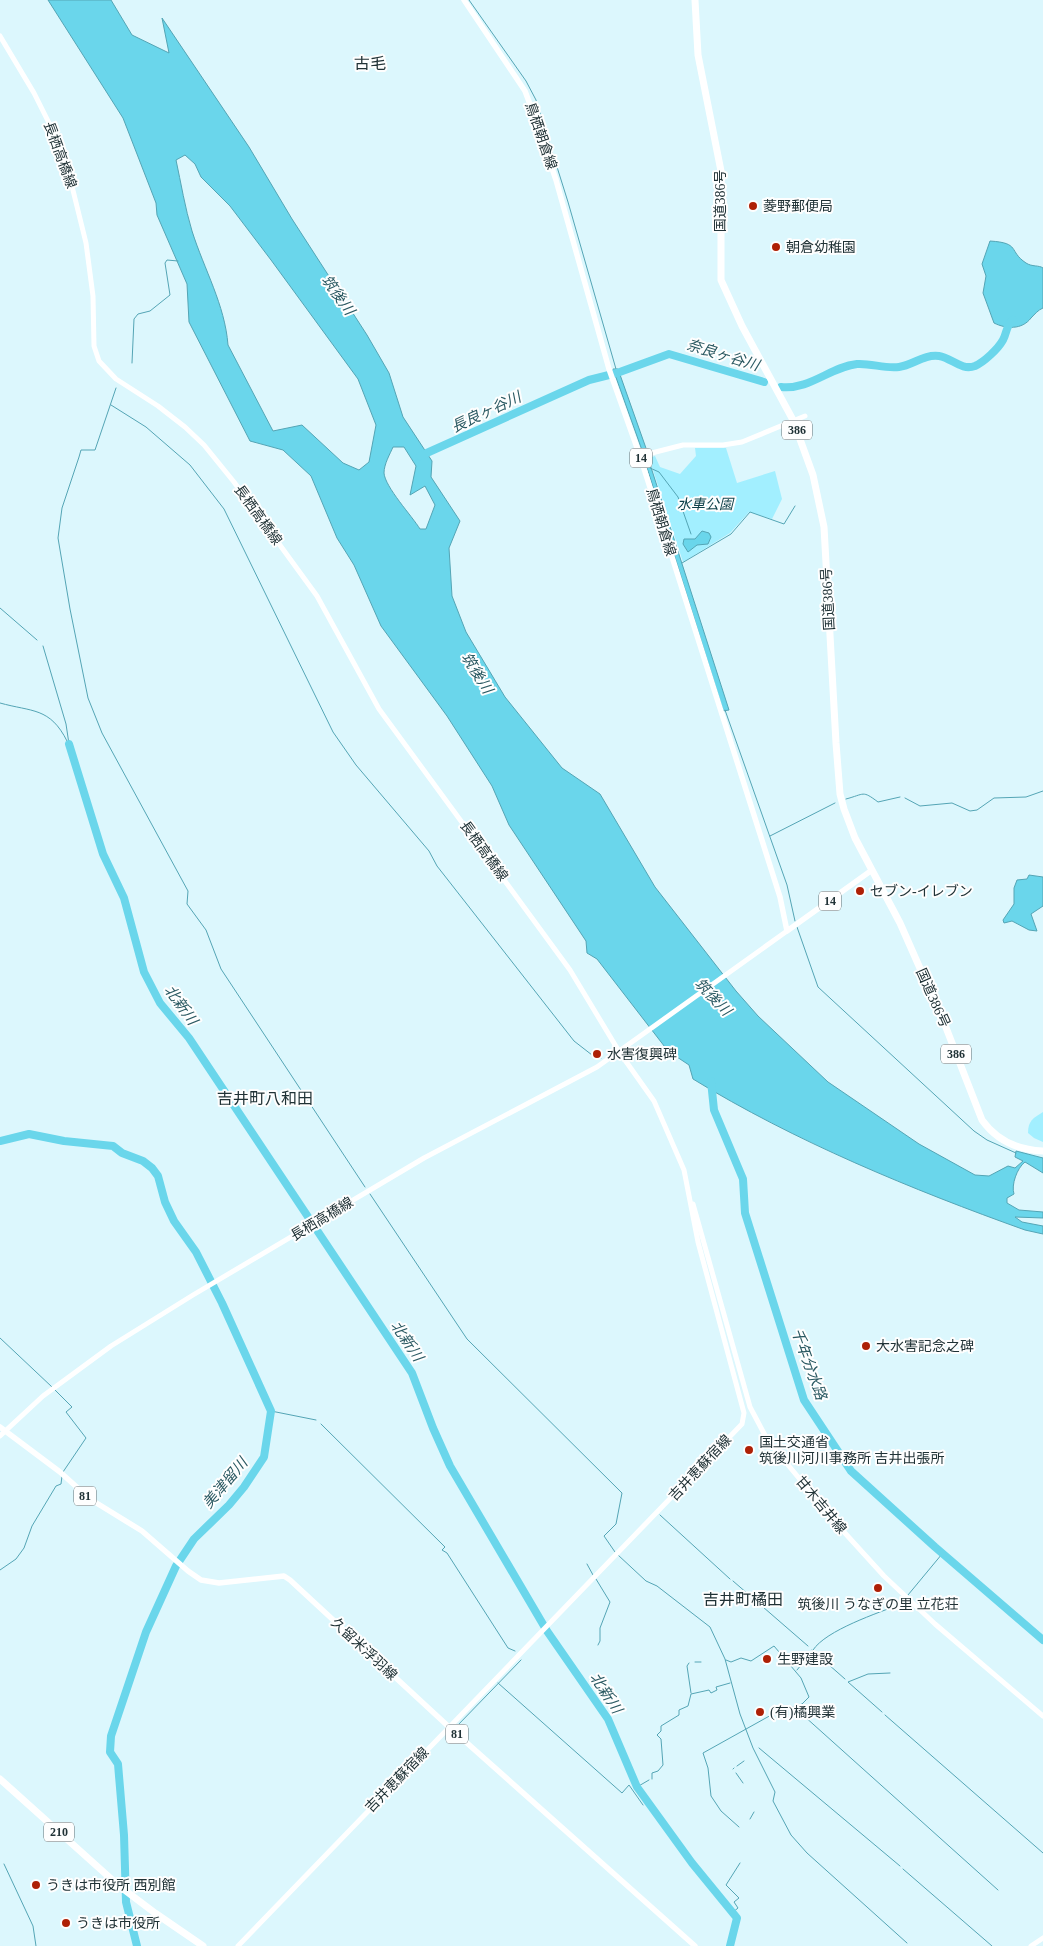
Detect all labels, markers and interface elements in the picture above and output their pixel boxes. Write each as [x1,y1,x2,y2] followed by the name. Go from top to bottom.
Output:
[354,55,386,72] district label: 古毛
[523,100,559,172] street label: 鳥栖朝倉線
[41,120,79,190] street label: 長栖高橋線
[713,170,728,233] street label: 国道386号
[763,199,833,214] place label: 菱野郵便局
[747,200,759,212] marker: 菱野郵便局
[786,240,856,255] place label: 朝倉幼稚園
[770,241,782,253] marker: 朝倉幼稚園
[318,272,359,320] water label: 筑後川
[685,336,763,374] water label: 奈良ヶ谷川
[449,388,525,435] water label: 長良ヶ谷川
[782,420,812,440] road number: 386
[630,448,652,468] road number: 14
[231,482,285,548] street label: 長栖高橋線
[644,486,678,558] street label: 鳥栖朝倉線
[677,497,735,512] park label: 水車公園
[819,567,837,631] street label: 国道386号
[458,650,497,698] water label: 筑後川
[457,818,511,884] street label: 長栖高橋線
[870,883,973,899] place label: セブン-イレブン
[854,885,866,897] marker: セブン-イレブン
[819,891,841,910] road number: 14
[913,966,953,1030] street label: 国道386号
[692,975,736,1020] water label: 筑後川
[161,982,202,1030] water label: 北新川
[941,1044,971,1064] road number: 386
[607,1047,677,1062] place label: 水害復興碑
[591,1048,603,1060] marker: 水害復興碑
[217,1090,313,1107] district label: 吉井町八和田
[288,1195,356,1243] street label: 長栖高橋線
[388,1318,427,1366] water label: 北新川
[789,1326,830,1404] water label: 千年分水路
[876,1339,974,1354] place label: 大水害記念之碑
[860,1340,872,1352] marker: 大水害記念之碑
[665,1431,734,1504] street label: 吉井恵蘇宿線
[759,1435,945,1466] place label: 国土交通省 筑後川河川事務所 吉井出張所
[743,1444,755,1456] marker: 国土交通省 筑後川河川事務所 吉井出張所
[200,1453,252,1511] water label: 美津留川
[793,1473,850,1537] street label: 甘木吉井線
[74,1486,96,1505] road number: 81
[872,1582,884,1594] marker: 筑後川 うなぎの里 立花荘
[703,1591,783,1608] district label: 吉井町橘田
[798,1597,959,1612] place label: 筑後川 うなぎの里 立花荘
[328,1615,400,1683] street label: 久留米浮羽線
[777,1652,833,1667] place label: 生野建設
[761,1653,773,1665] marker: 生野建設
[587,1670,626,1718] water label: 北新川
[770,1705,835,1721] place label: (有)橘興業
[754,1706,766,1718] marker: (有)橘興業
[446,1725,468,1744] road number: 81
[362,1744,432,1815] street label: 吉井恵蘇宿線
[44,1822,74,1841] road number: 210
[46,1878,176,1893] place label: うきは市役所 西別館
[30,1879,42,1891] marker: うきは市役所 西別館
[76,1916,160,1931] place label: うきは市役所
[60,1917,72,1929] marker: うきは市役所

